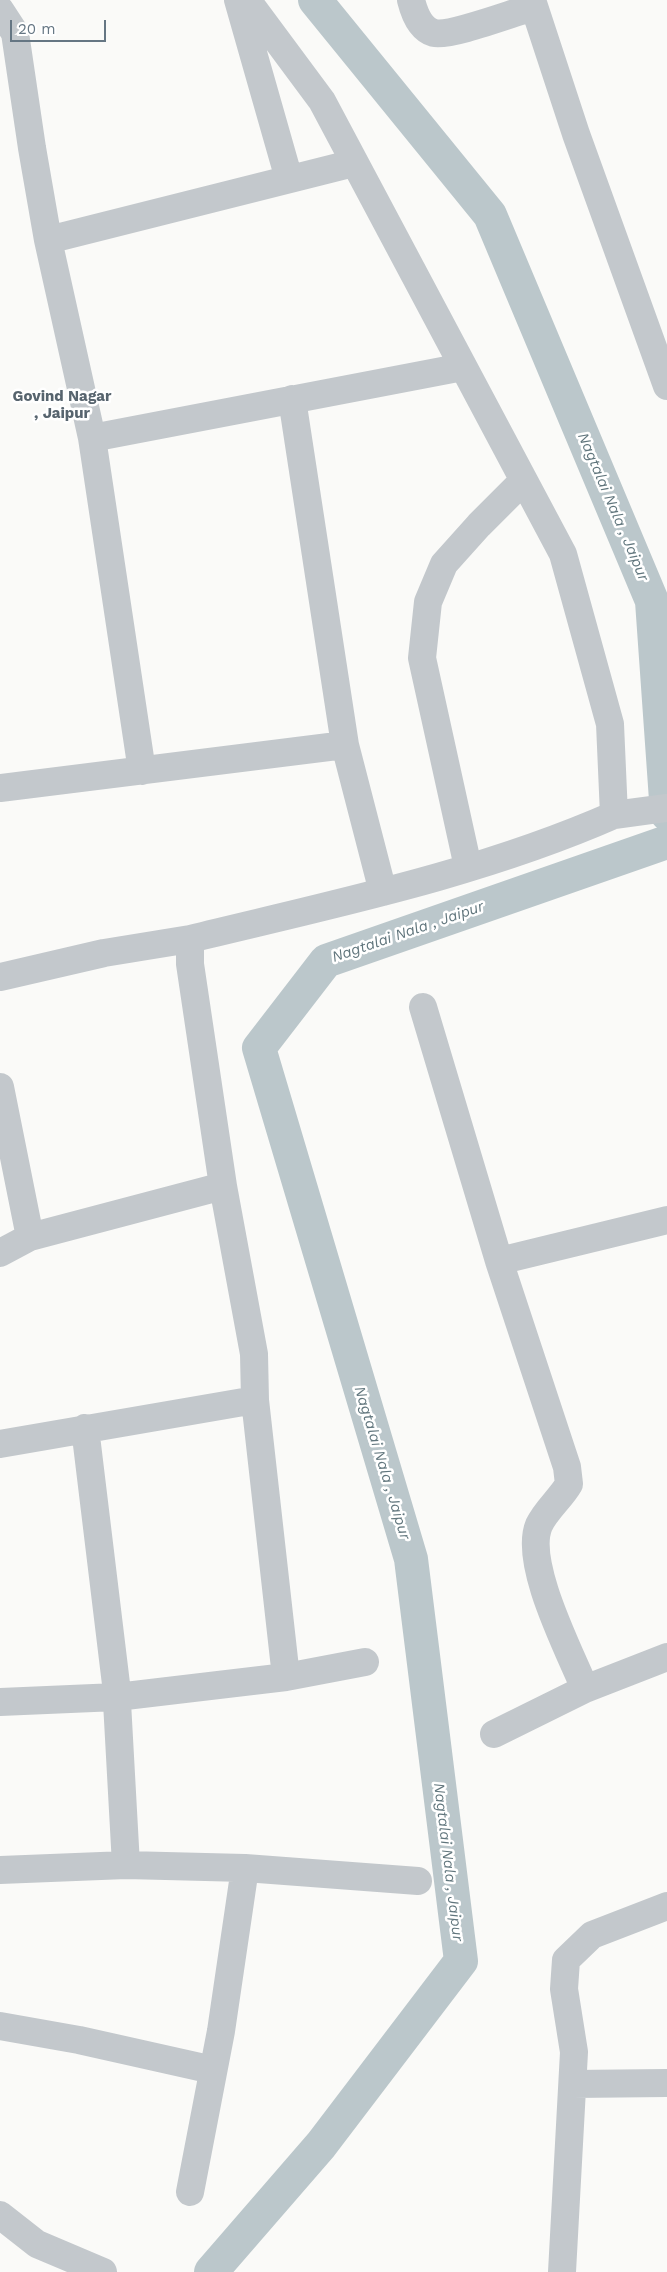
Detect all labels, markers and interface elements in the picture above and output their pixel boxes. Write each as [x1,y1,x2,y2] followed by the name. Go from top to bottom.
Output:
[12,10,109,42] scale bar
[18,20,56,38] text: 20 m
[13,388,111,423] district label: Govind Nagar , Jaipur
[574,430,652,584] water label: Nagtalai Nala , Jaipur
[330,898,486,966] water label: Nagtalai Nala , Jaipur
[350,1384,414,1542] water label: Nagtalai Nala , Jaipur
[429,1782,467,1942] water label: Nagtalai Nala , Jaipur

